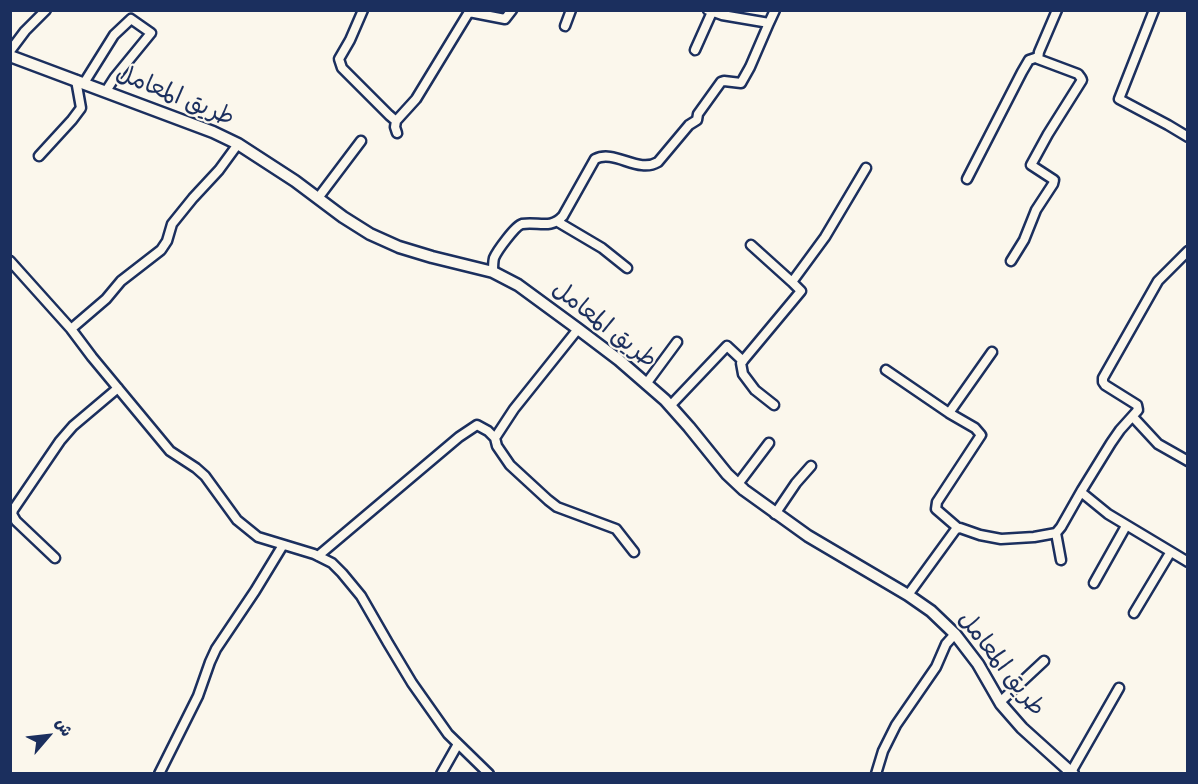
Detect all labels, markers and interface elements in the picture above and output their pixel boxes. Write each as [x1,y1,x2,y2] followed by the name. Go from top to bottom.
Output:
[112,59,238,133] street label: طريق المعامل
[546,275,662,375] street label: طريق المعامل
[951,606,1051,722] street label: طريق المعامل
[18,706,78,766] north arrow
[51,715,77,740] text: ش

